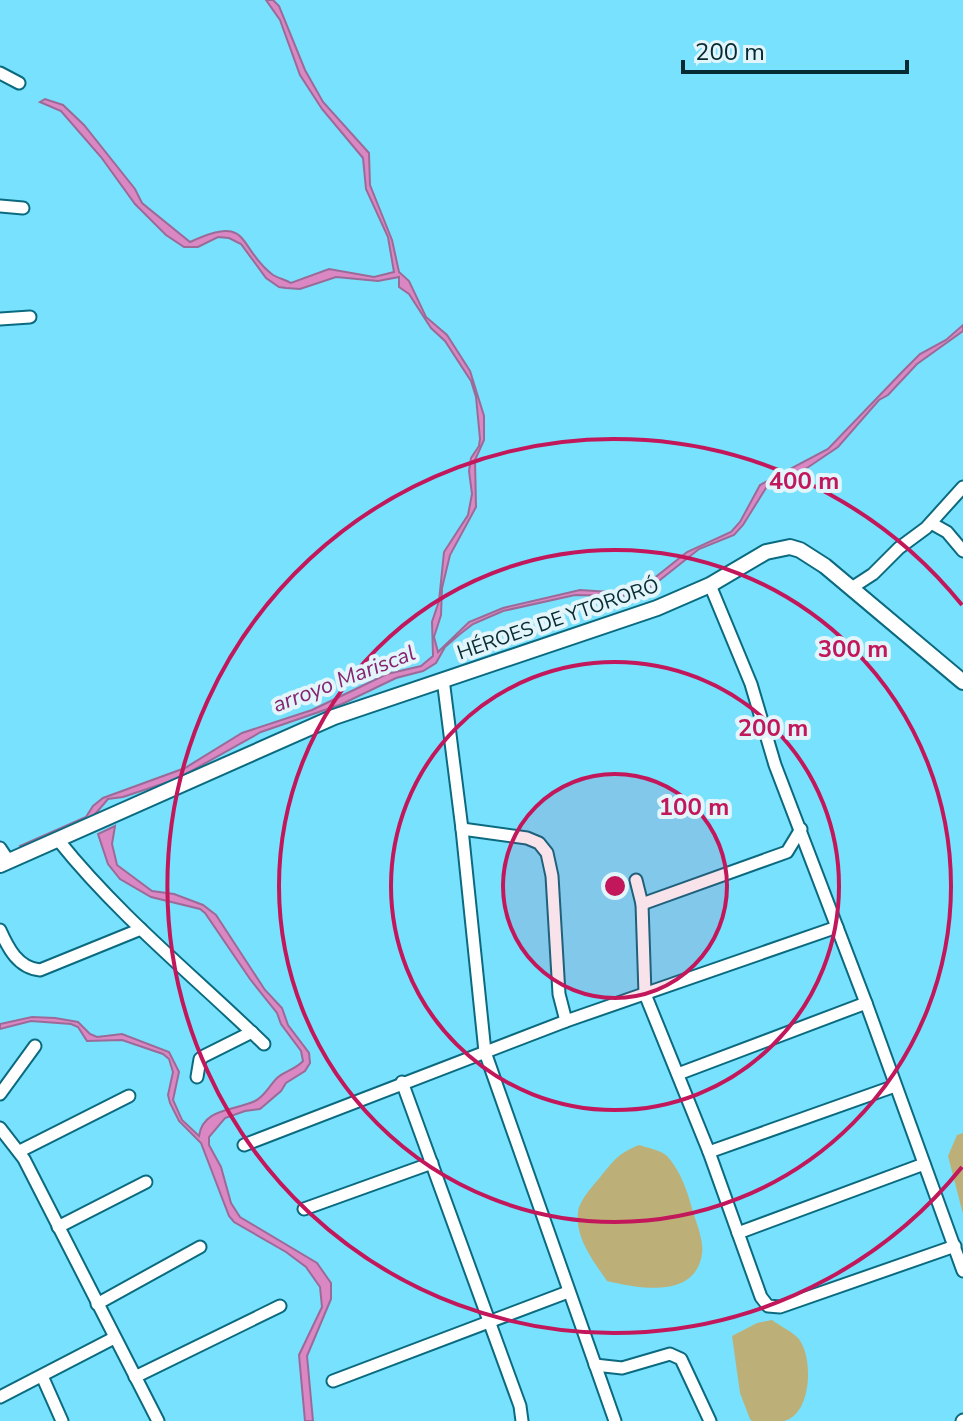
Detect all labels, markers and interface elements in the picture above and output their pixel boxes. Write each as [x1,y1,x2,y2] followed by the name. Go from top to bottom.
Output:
[683,24,907,74] scale bar
[695,36,765,68] text: 200 m
[769,465,839,497] text: 400 m
[453,572,663,666] street label: HÉROES DE YTORORÓ
[818,633,888,665] text: 300 m
[268,638,420,720] water label: arroyo Mariscal
[738,712,808,744] text: 200 m
[659,791,729,823] text: 100 m
[601,872,629,900] centre of rings

